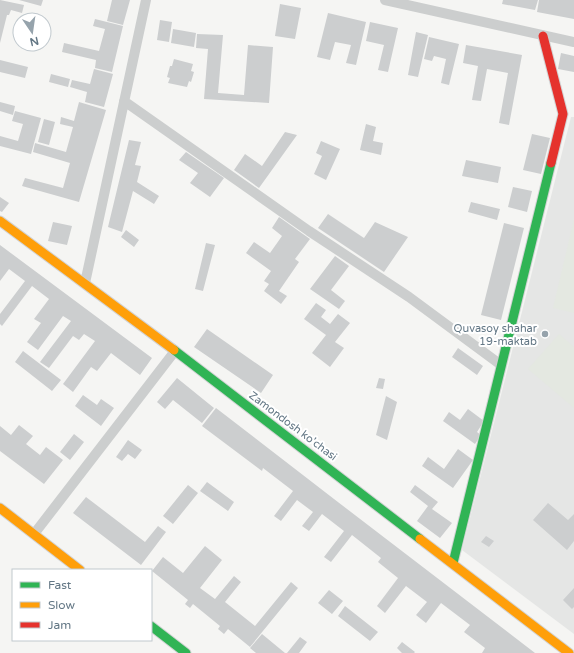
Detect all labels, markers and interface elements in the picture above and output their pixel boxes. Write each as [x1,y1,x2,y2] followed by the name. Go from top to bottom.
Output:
[12,12,52,52] north arrow
[28,34,40,49] text: N
[454,322,538,348] place label: Quvasoy shahar 19-maktab
[540,329,550,339] marker: Quvasoy shahar 19-maktab
[246,389,340,463] street label: Zamondosh ko'chasi
[12,569,152,641] legend
[48,578,72,592] text: Fast
[48,598,75,612] text: Slow
[48,618,71,632] text: Jam

